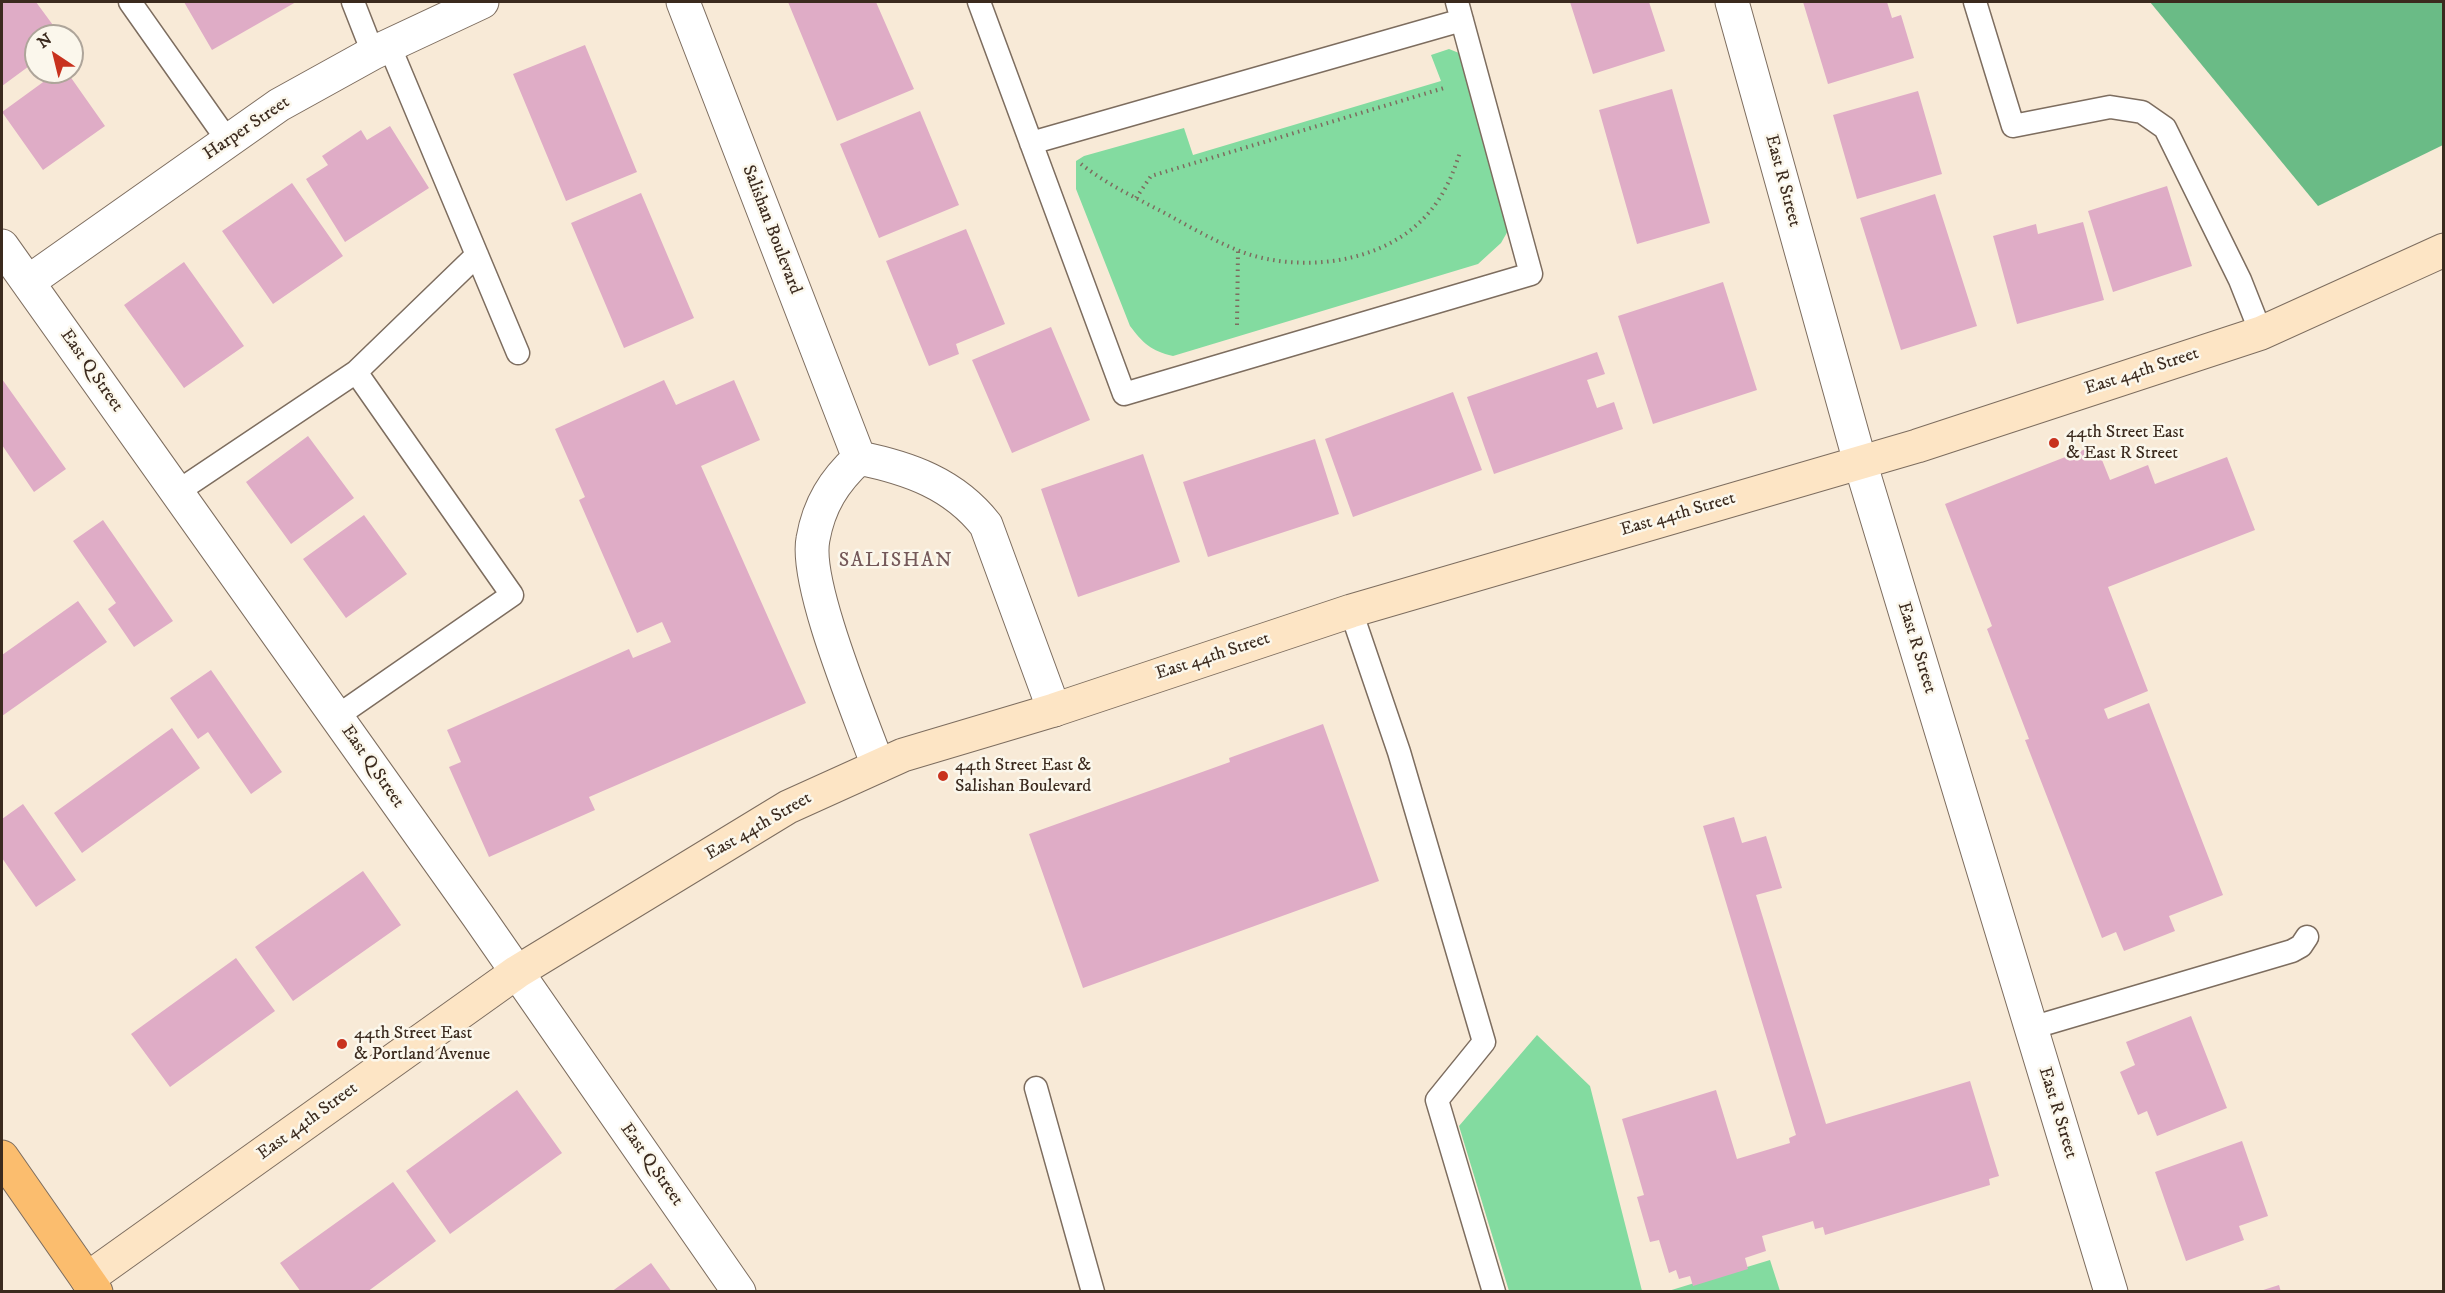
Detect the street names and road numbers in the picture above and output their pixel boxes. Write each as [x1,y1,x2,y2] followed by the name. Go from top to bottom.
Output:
[200,92,294,166] street label: Harper Street
[1759,133,1805,229] street label: East R Street
[736,162,806,298] street label: Salishan Boulevard
[55,326,127,416] street label: East Q Street
[2082,343,2202,401] street label: East 44th Street
[1618,488,1738,542] street label: East 44th Street
[1892,600,1940,696] street label: East R Street
[1153,628,1273,686] street label: East 44th Street
[336,722,408,812] street label: East Q Street
[702,788,816,866] street label: East 44th Street
[2033,1065,2081,1161] street label: East R Street
[254,1078,362,1166] street label: East 44th Street
[615,1120,687,1210] street label: East Q Street

